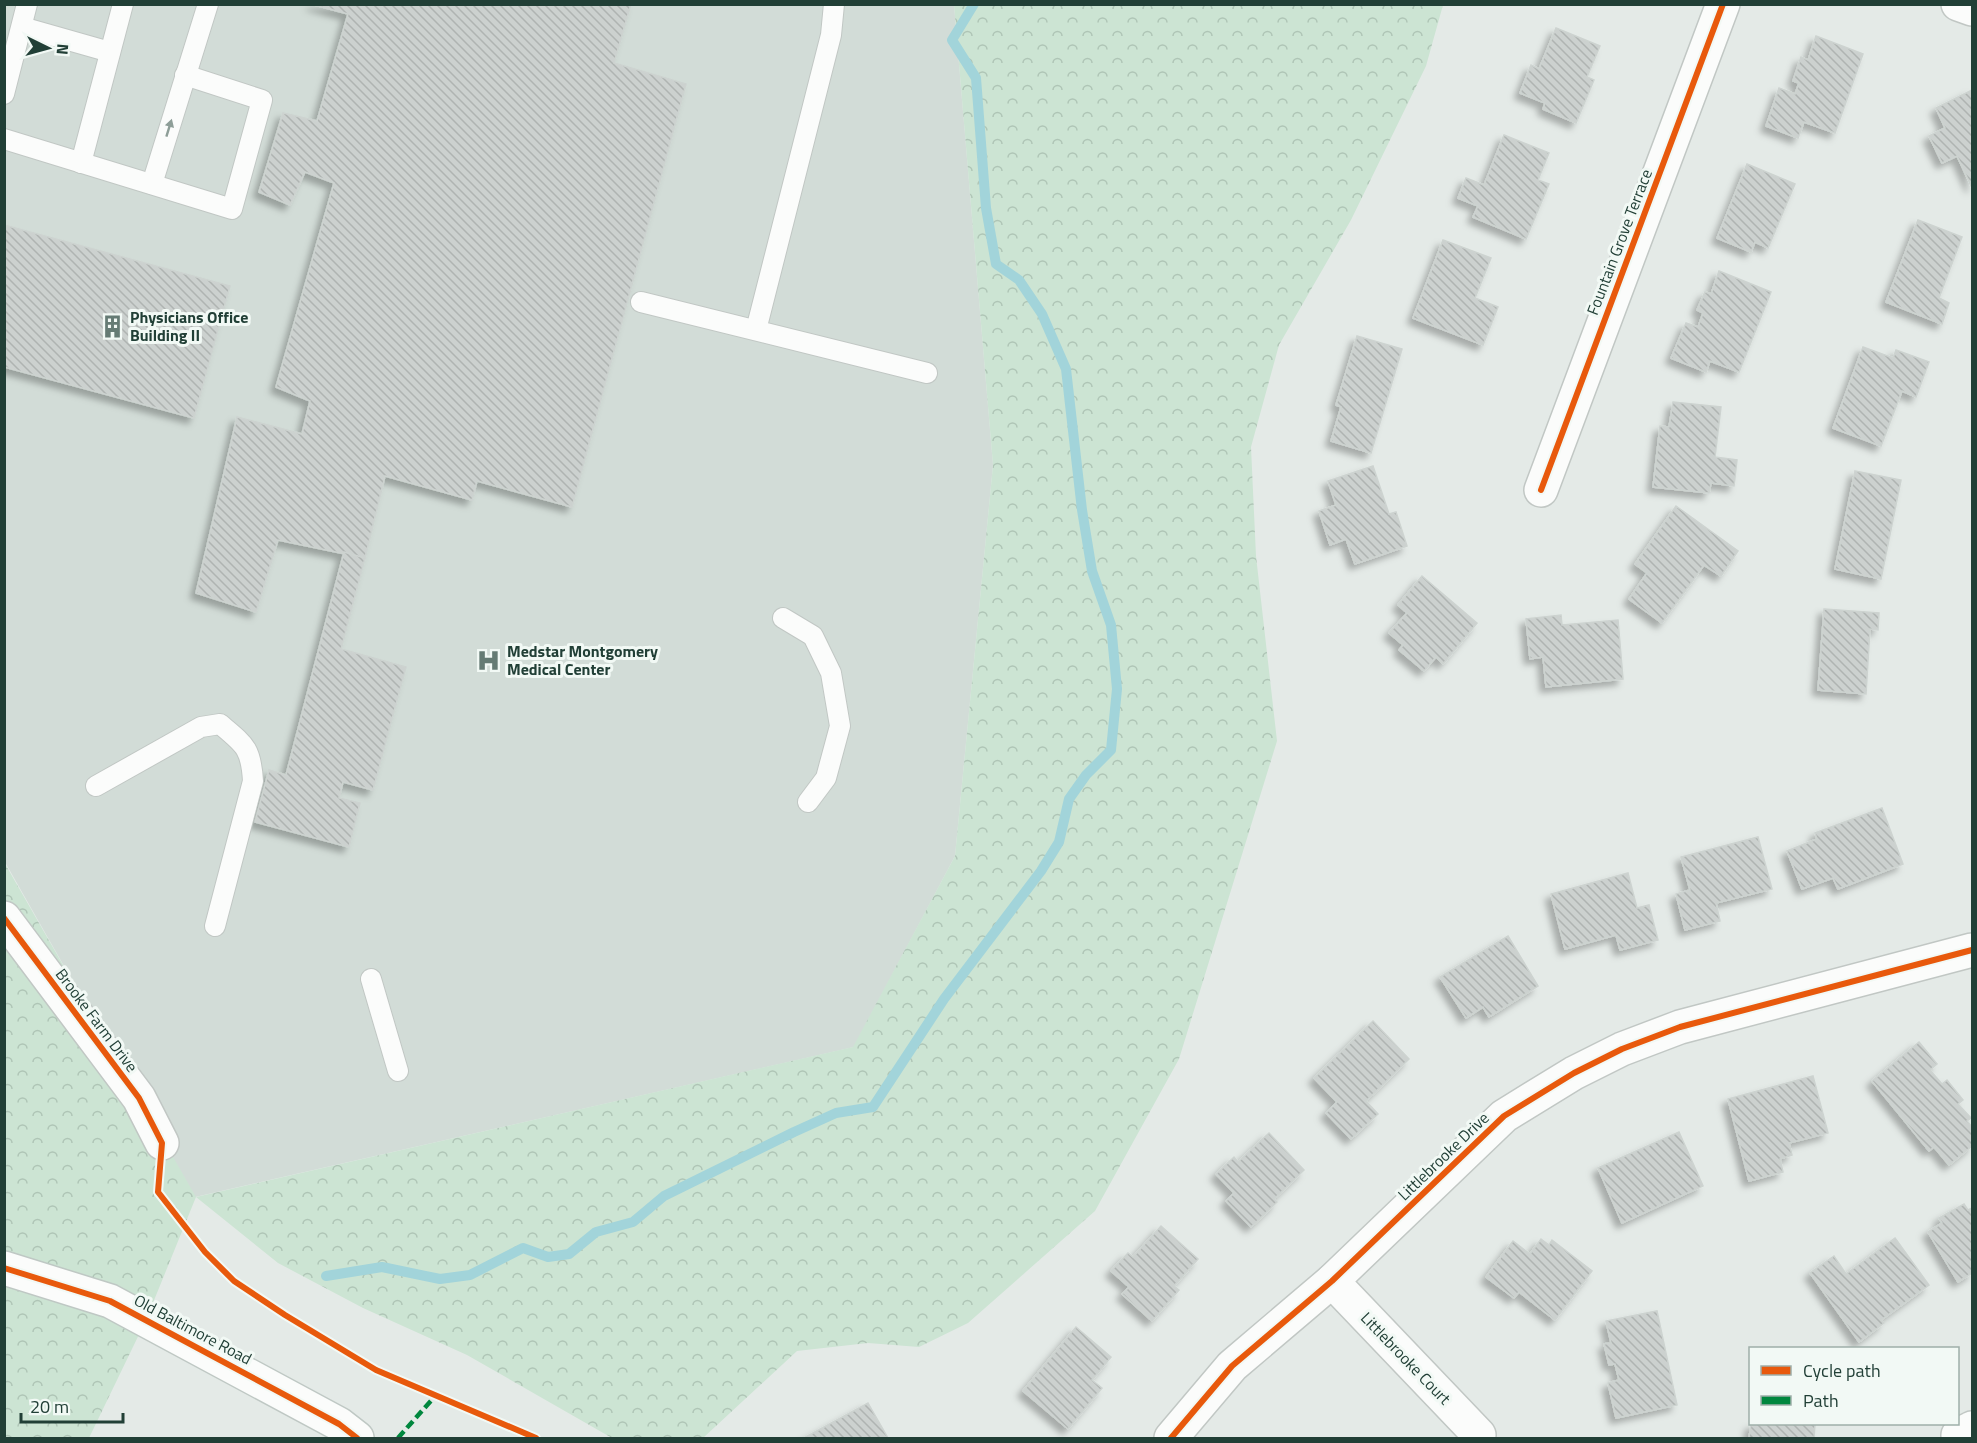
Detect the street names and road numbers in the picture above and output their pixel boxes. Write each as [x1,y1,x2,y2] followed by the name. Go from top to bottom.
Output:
[1580,166,1658,318] street label: Fountain Grove Terrace
[50,963,144,1077] street label: Brooke Farm Drive
[1392,1106,1494,1206] street label: Littlebrooke Drive
[130,1288,256,1370] street label: Old Baltimore Road
[1355,1306,1457,1410] street label: Littlebrooke Court

